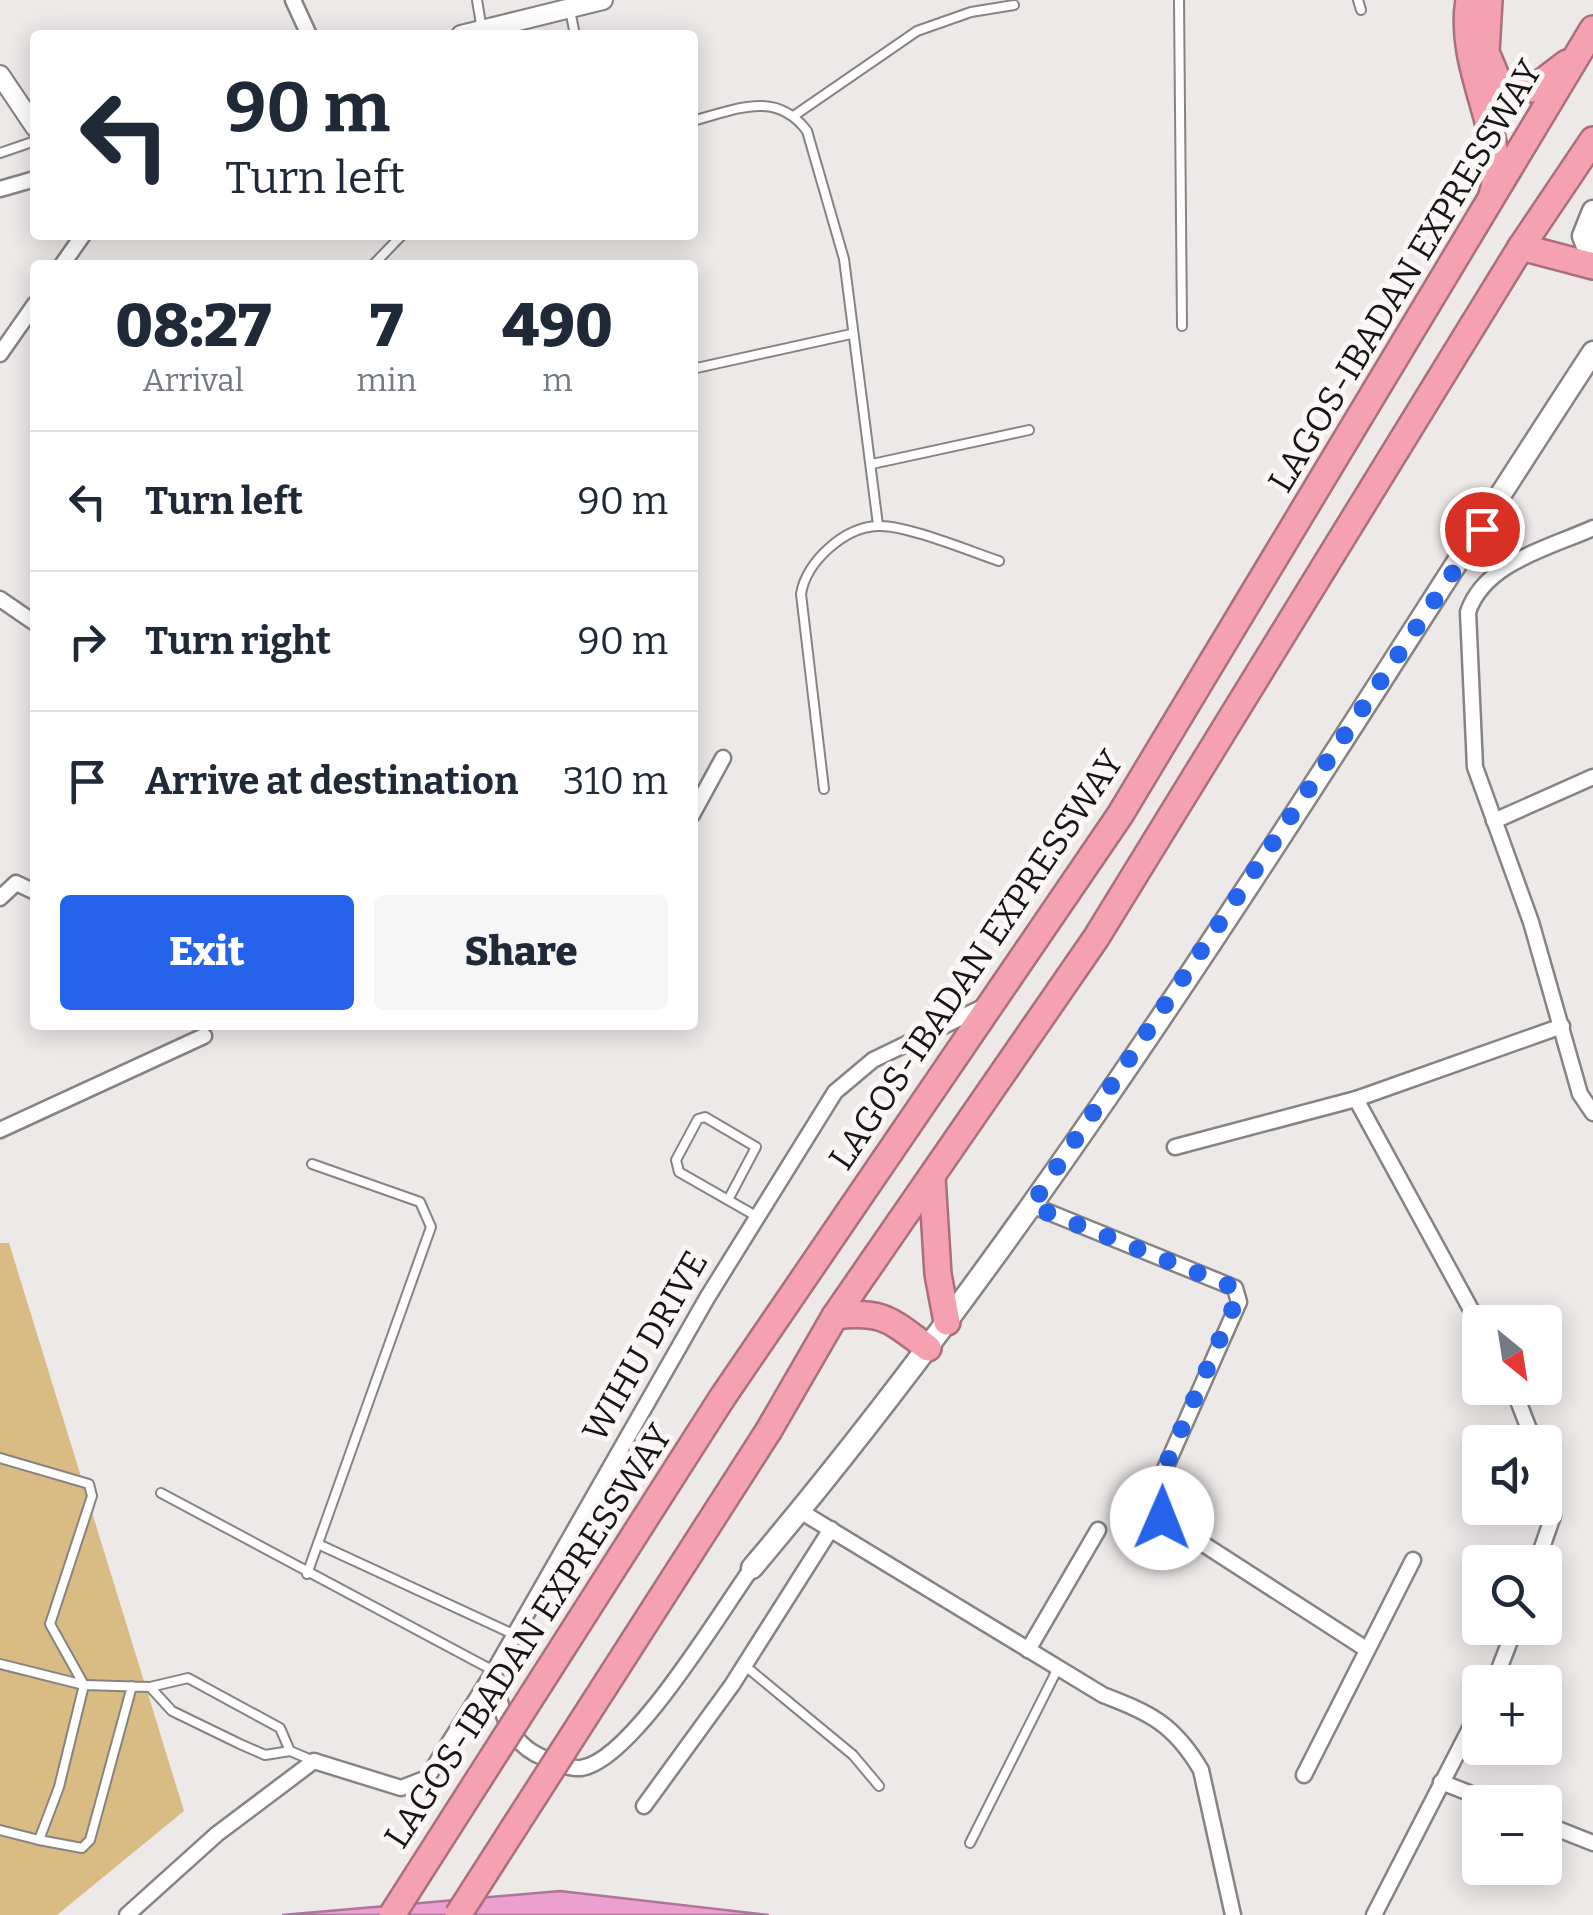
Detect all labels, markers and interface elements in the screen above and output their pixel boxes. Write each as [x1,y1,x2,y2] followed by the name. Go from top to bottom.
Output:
[1259,52,1551,500] street label: LAGOS-IBADAN EXPRESSWAY
[225,66,390,150] text: 90 m
[60,70,190,200] icon: left
[225,151,405,205] text: Turn left
[115,290,271,362] text: 08:27
[370,290,403,362] text: 7
[502,290,613,362] text: 490
[143,361,244,399] text: Arrival
[357,361,417,399] text: min
[542,361,573,399] text: m
[60,474,115,529] icon: left
[145,478,303,524] text: Turn left
[578,478,668,524] text: 90 m
[1440,487,1525,572] pin
[1455,502,1510,557] icon: arrive
[60,614,115,669] icon: right
[145,618,331,664] text: Turn right
[578,618,668,664] text: 90 m
[820,742,1133,1177] street label: LAGOS-IBADAN EXPRESSWAY
[60,754,115,809] icon: arrive
[145,758,518,804] text: Arrive at destination
[563,758,668,804] text: 310 m
[60,895,354,1010] button: Exit
[374,895,668,1010] button: Share
[574,1243,716,1449] street label: WIHU DRIVE
[1462,1305,1562,1405] north arrow
[1462,1305,1562,1885] map controls
[375,1416,681,1856] street label: LAGOS-IBADAN EXPRESSWAY
[1462,1425,1562,1525] button: sound
[1110,1466,1214,1570] position arrow
[1462,1545,1562,1645] button: search
[1462,1665,1562,1765] button: +
[1462,1785,1562,1885] button: −

